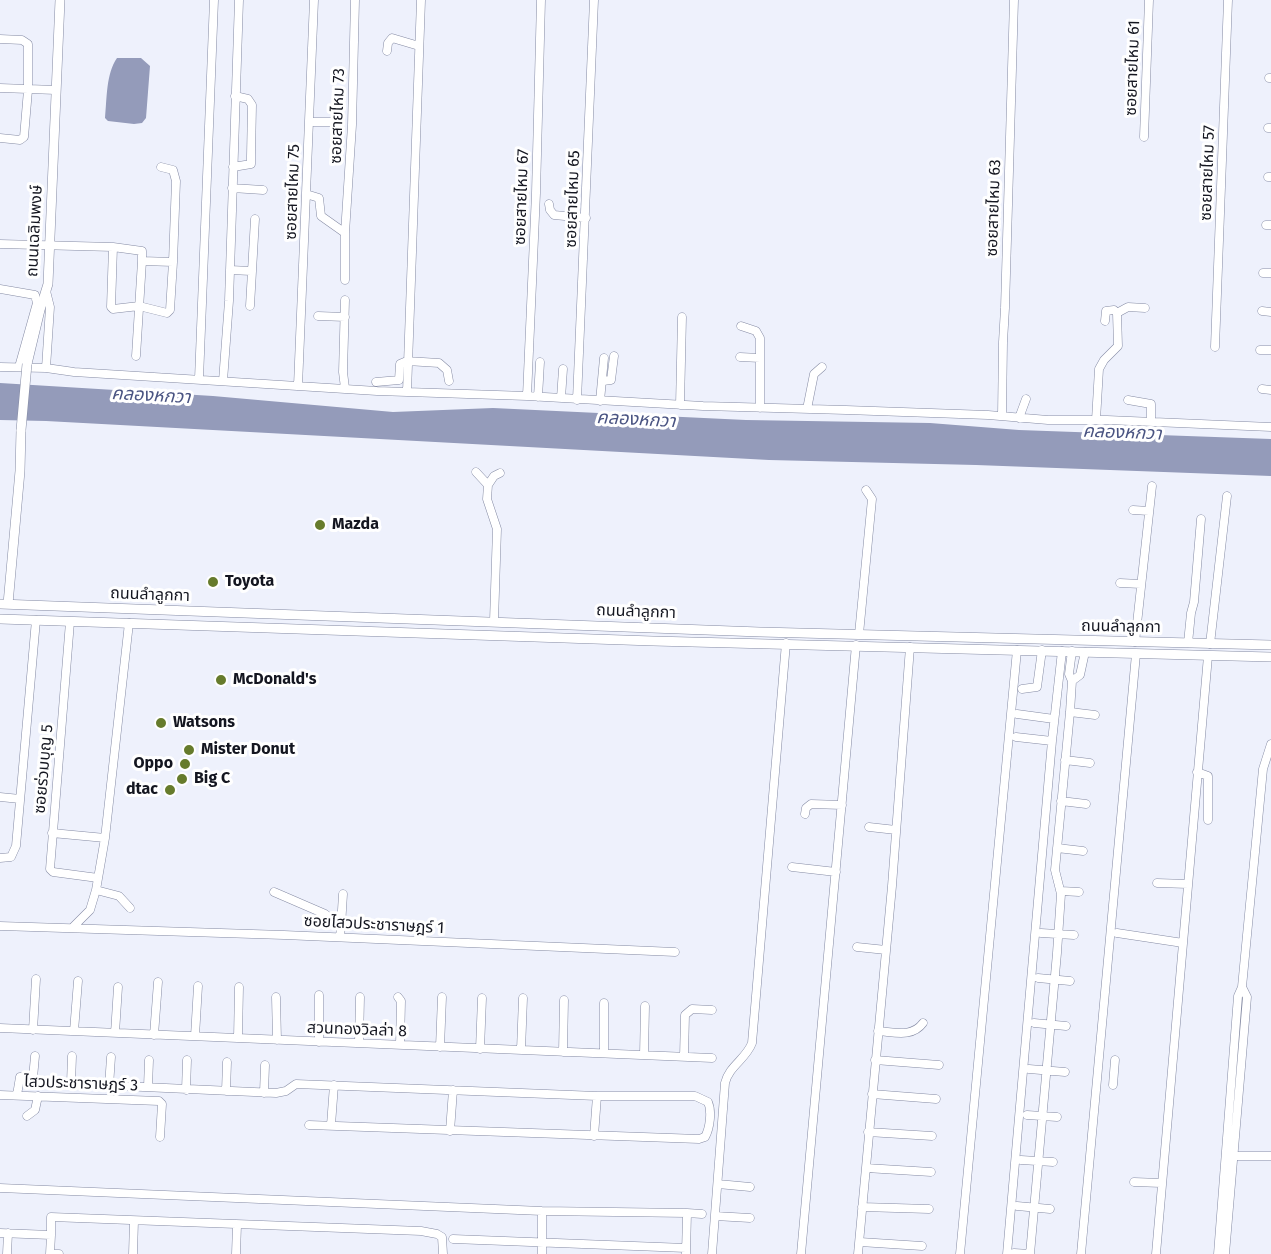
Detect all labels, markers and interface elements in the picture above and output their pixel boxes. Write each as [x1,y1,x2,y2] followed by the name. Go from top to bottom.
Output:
[1122,20,1144,116] street label: ซอยสายไหม 61
[327,68,349,164] street label: ซอยสายไหม 73
[1197,125,1219,221] street label: ซอยสายไหม 57
[282,144,304,240] street label: ซอยสายไหม 75
[511,149,533,245] street label: ซอยสายไหม 67
[562,150,584,248] street label: ซอยสายไหม 65
[983,159,1005,257] street label: ซอยสายไหม 63
[23,184,47,278] street label: ถนนเฉลิมพงษ์
[111,383,191,409] water label: คลองหกวา
[596,407,676,433] water label: คลองหกวา
[1082,421,1162,445] water label: คลองหกวา
[332,515,379,535] place label: Mazda
[313,518,327,532] marker: Mazda
[225,572,274,592] place label: Toyota
[206,575,220,589] marker: Toyota
[110,584,190,606] street label: ถนนลำลูกกา
[596,601,676,623] street label: ถนนลำลูกกา
[1081,617,1161,637] street label: ถนนลำลูกกา
[233,670,316,690] place label: McDonald's
[214,673,228,687] marker: McDonald's
[173,713,235,733] place label: Watsons
[154,716,168,730] marker: Watsons
[31,724,57,814] street label: ซอยร่วมบุญ 5
[201,740,295,760] place label: Mister Donut
[182,743,196,757] marker: Mister Donut
[133,754,173,774] place label: Oppo
[178,757,192,771] marker: Oppo
[194,769,230,789] place label: Big C
[175,772,189,786] marker: Big C
[126,780,158,800] place label: dtac
[163,783,177,797] marker: dtac
[303,912,445,938] street label: ซอยไสวประชาราษฎร์ 1
[307,1019,407,1041] street label: สวนทองวิลล่า 8
[24,1072,138,1096] street label: ไสวประชาราษฎร์ 3

